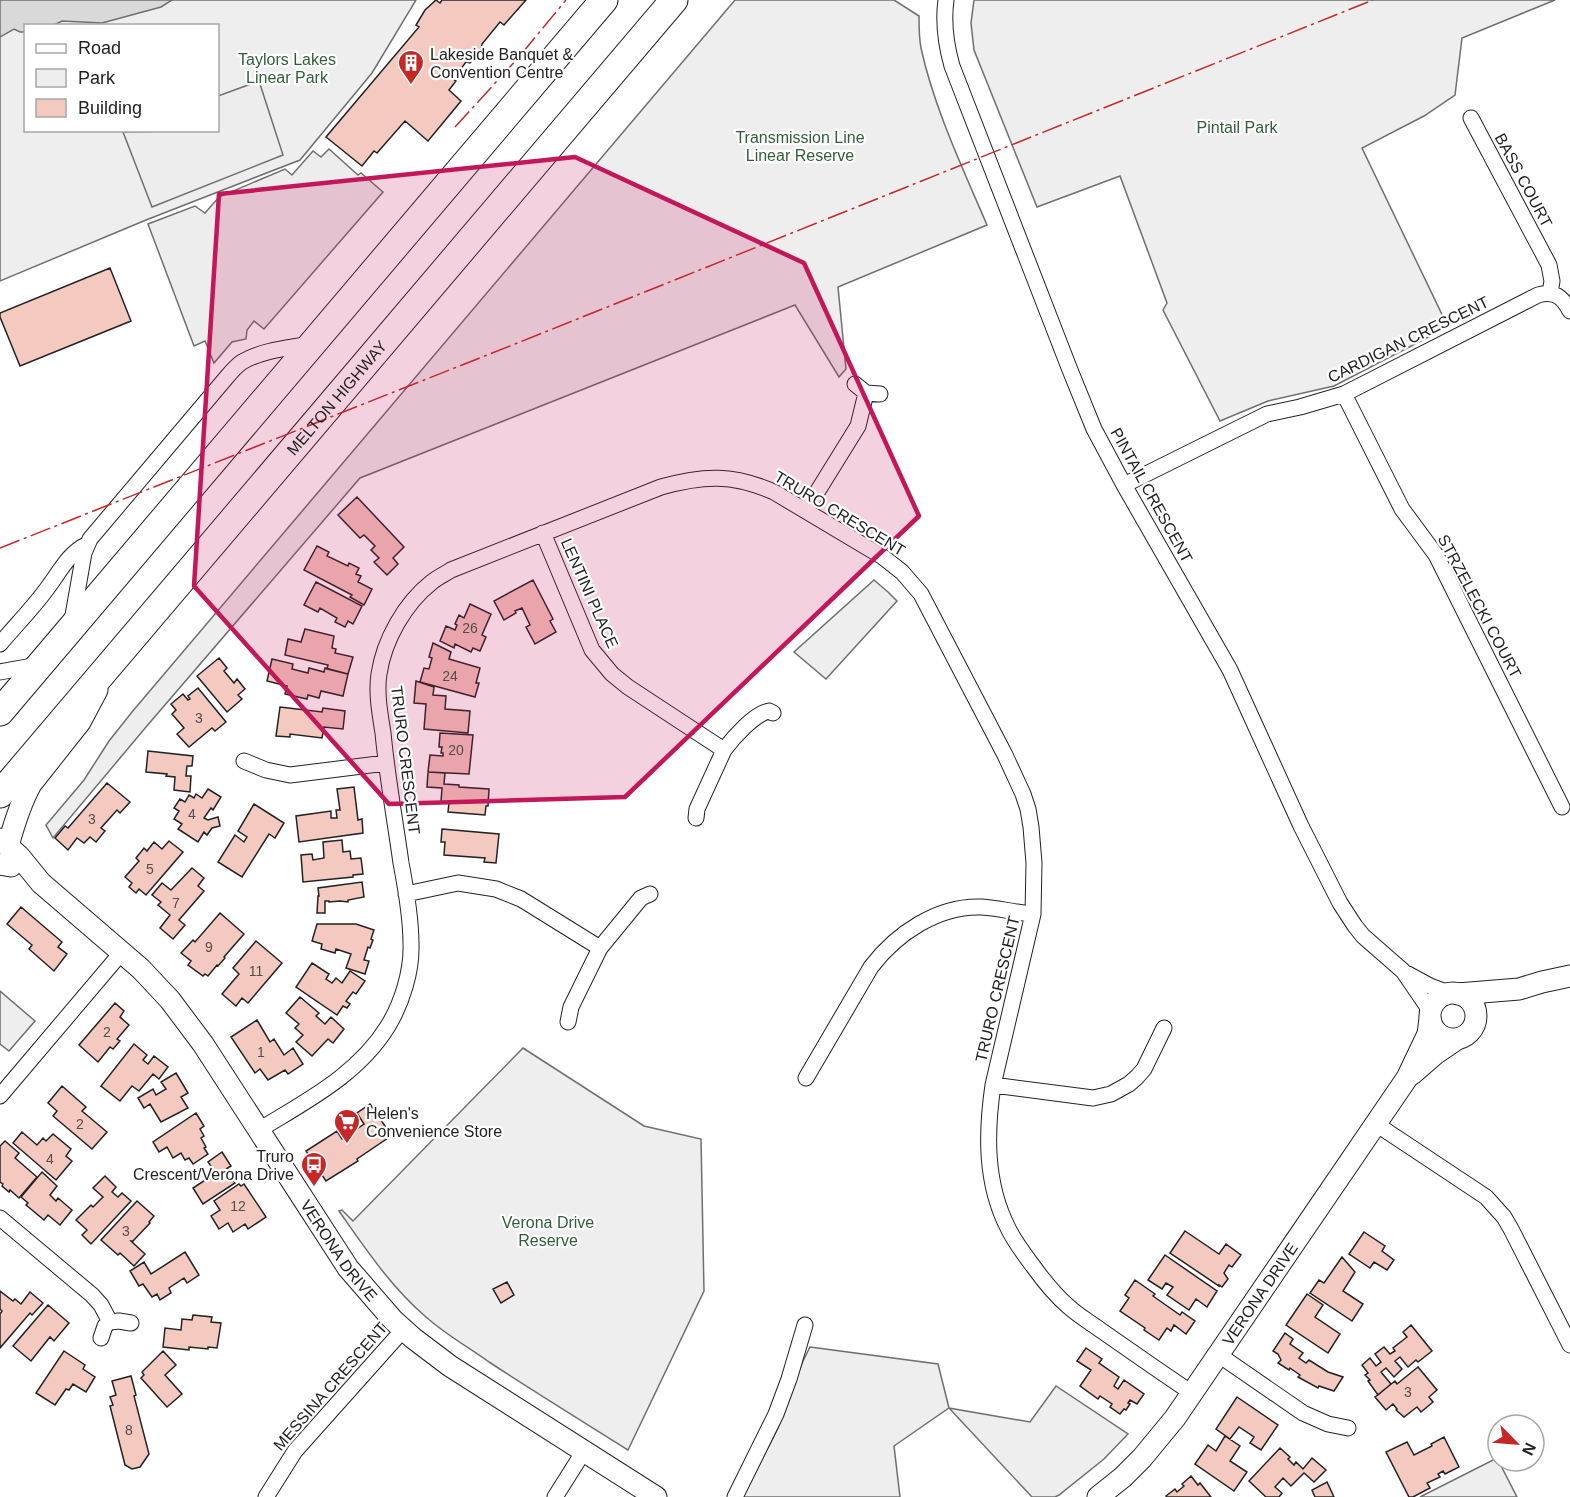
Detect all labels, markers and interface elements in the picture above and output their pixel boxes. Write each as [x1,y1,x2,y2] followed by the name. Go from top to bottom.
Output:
[24,24,219,132] legend
[78,38,121,58] text: Road
[430,46,574,81] place label: Lakeside Banquet & Convention Centre
[396,48,426,86] building icon: Lakeside Banquet & Convention Centre
[238,51,336,86] park label: Taylors Lakes Linear Park
[78,68,116,88] text: Park
[78,98,142,118] text: Building
[1197,119,1278,136] park label: Pintail Park
[735,129,865,164] park label: Transmission Line Linear Reserve
[1492,130,1556,230] street label: BASS COURT
[1325,293,1492,386] street label: CARDIGAN CRESCENT
[284,337,390,458] street label: MELTON HIGHWAY
[1107,425,1196,566] street label: PINTAIL CRESCENT
[771,468,908,559] street label: TRURO CRESCENT
[1435,532,1525,681] street label: STRZELECKI COURT
[558,536,621,651] street label: LENTINI PLACE
[462,620,478,636] house number: 26
[442,668,458,684] house number: 24
[388,685,423,835] street label: TRURO CRESCENT
[195,710,203,726] house number: 3
[448,742,464,758] house number: 20
[188,806,196,822] house number: 4
[88,811,96,827] house number: 3
[146,861,154,877] house number: 5
[172,895,180,911] house number: 7
[972,914,1023,1064] street label: TRURO CRESCENT
[205,939,213,955] house number: 9
[249,963,263,979] house number: 11
[103,1024,111,1040] house number: 2
[257,1044,265,1060] house number: 1
[366,1105,502,1140] place label: Helen's Convenience Store
[332,1107,362,1145] supermarket icon: Helen's Convenience Store
[76,1116,84,1132] house number: 2
[133,1148,294,1183] place label: Truro Crescent/Verona Drive
[299,1150,329,1188] bus stop icon: Truro Crescent/Verona Drive
[46,1151,54,1167] house number: 4
[297,1197,381,1305] street label: VERONA DRIVE
[230,1198,246,1214] house number: 12
[502,1214,594,1249] park label: Verona Drive Reserve
[122,1223,130,1239] house number: 3
[1219,1240,1301,1349] street label: VERONA DRIVE
[270,1319,391,1454] street label: MESSINA CRESCENT
[1404,1384,1412,1400] house number: 3
[1486,1413,1546,1473] north arrow
[125,1422,133,1438] house number: 8
[1519,1440,1539,1458] text: N

